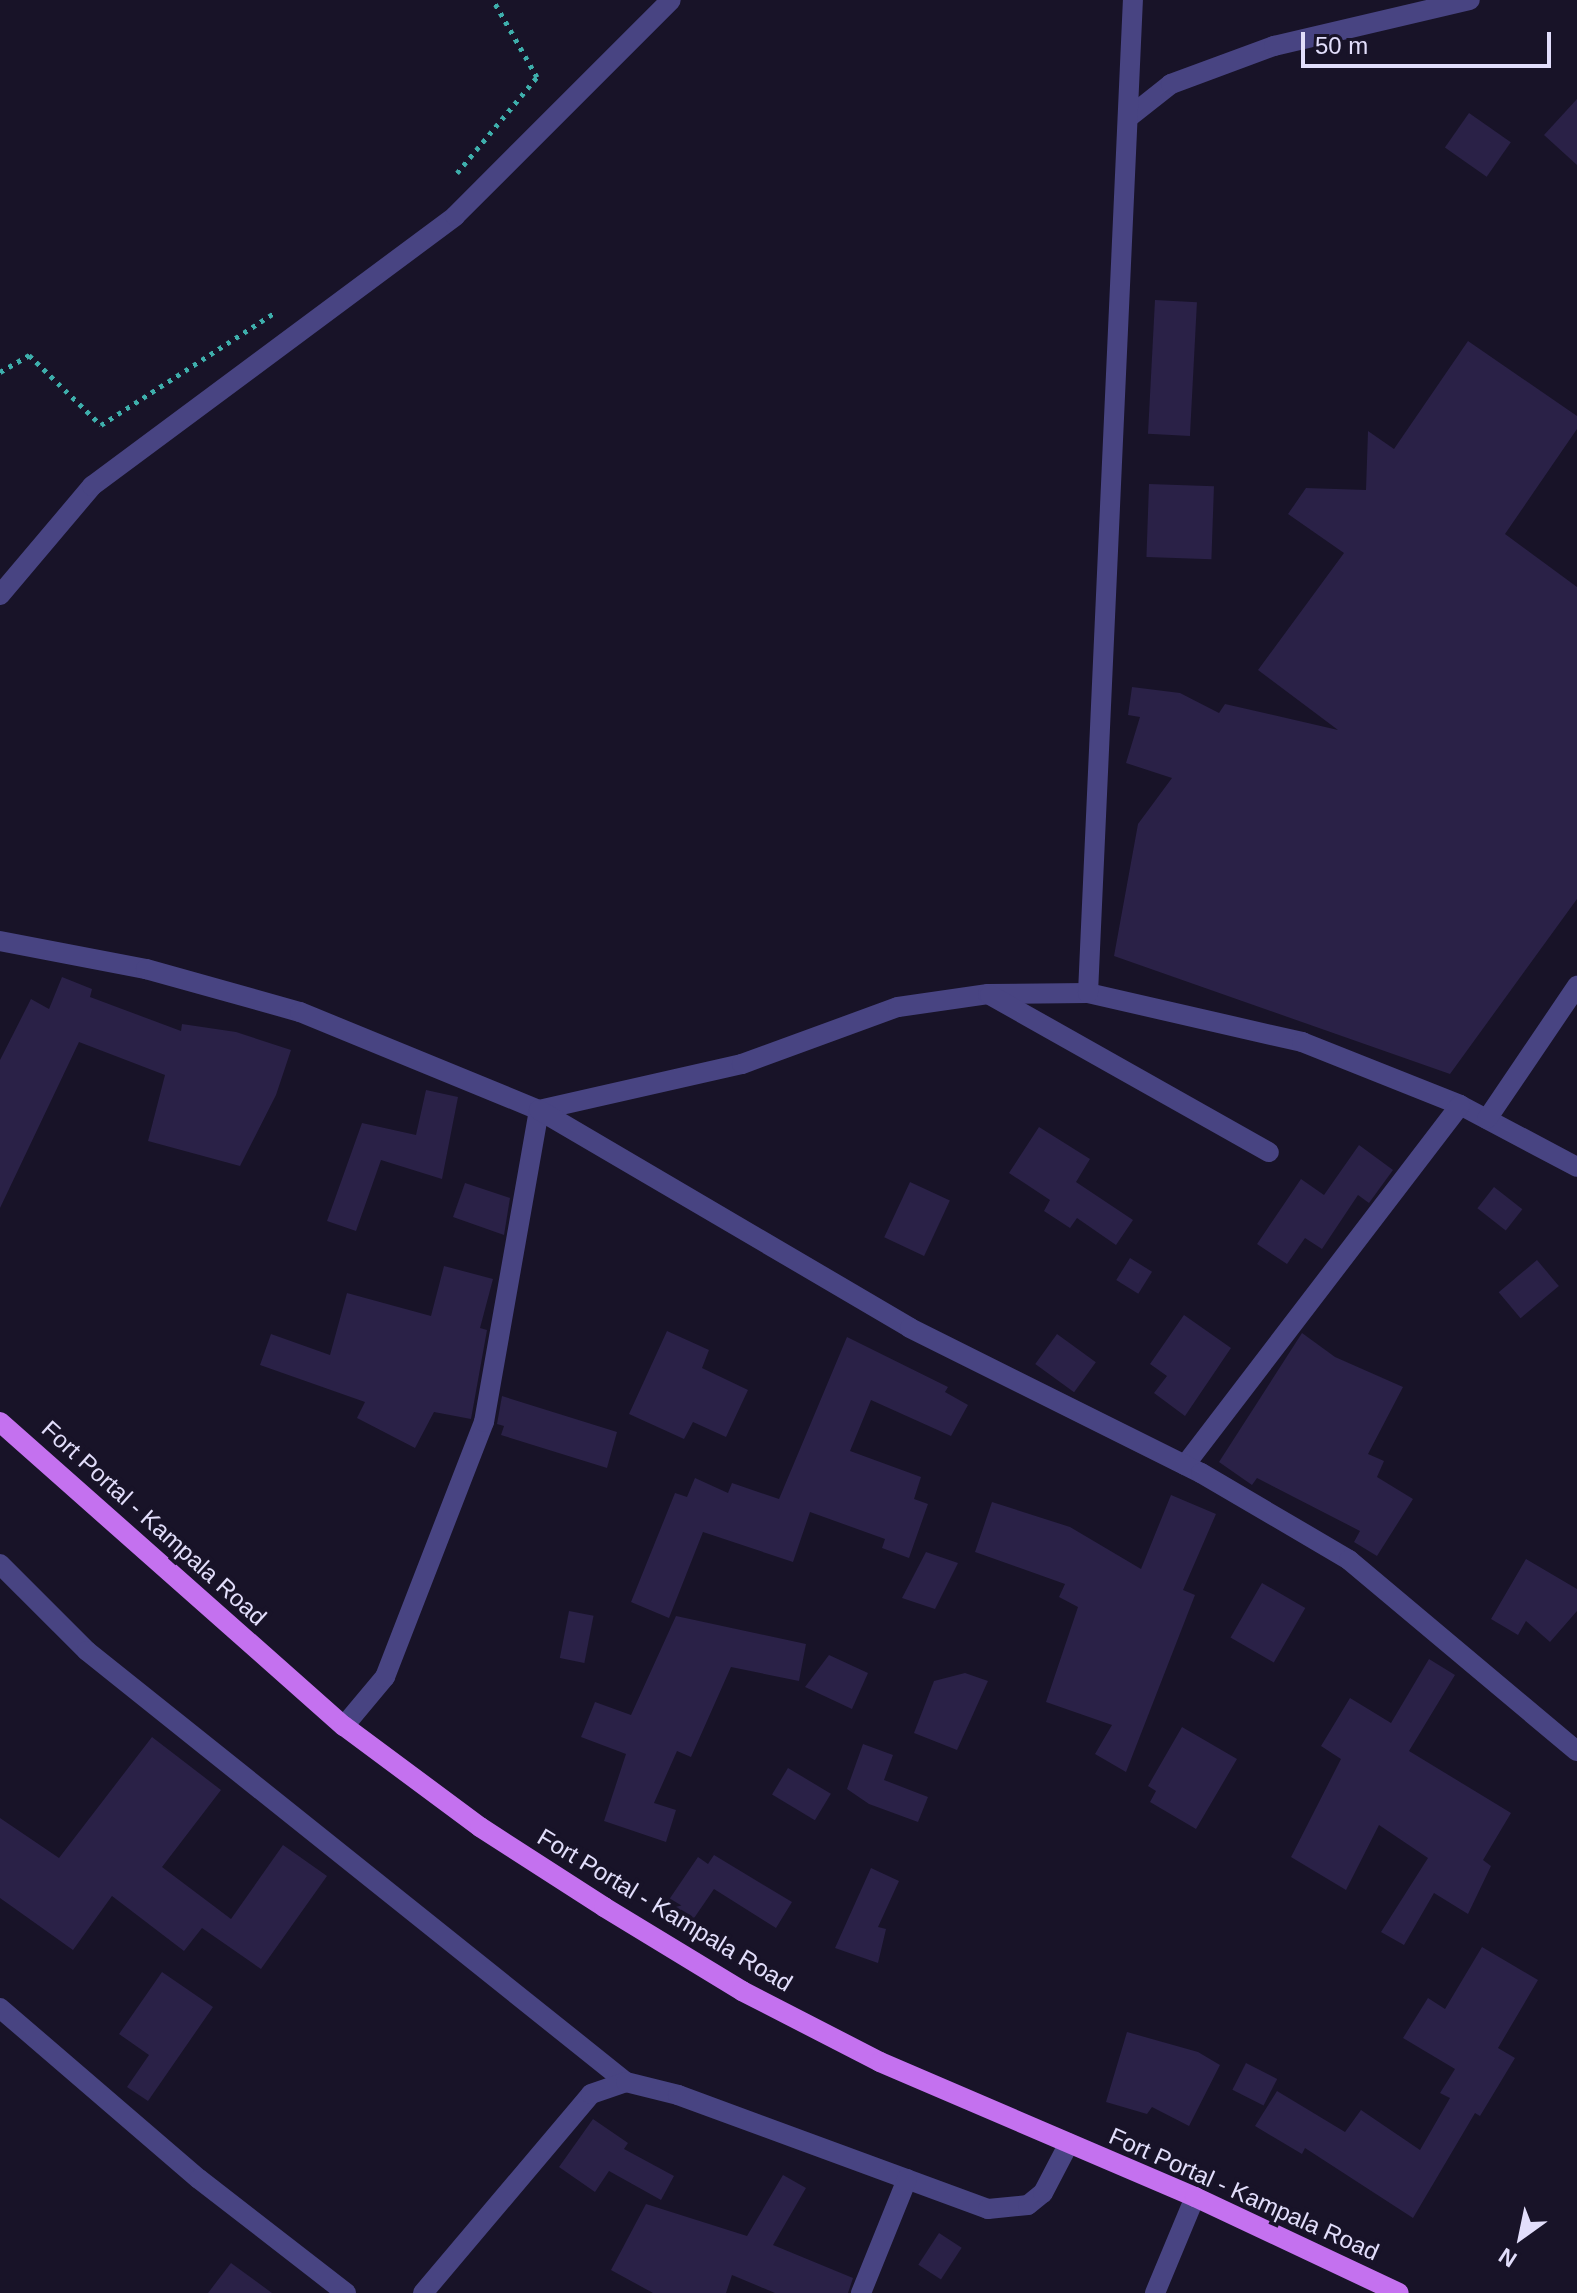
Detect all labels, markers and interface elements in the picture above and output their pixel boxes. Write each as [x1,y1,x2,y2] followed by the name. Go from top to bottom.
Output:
[1305,16,1555,66] scale bar
[1315,32,1368,59] text: 50 m
[36,1415,272,1631] street label: Fort Portal - Kampala Road
[532,1822,798,1998] street label: Fort Portal - Kampala Road
[1105,2121,1383,2267] street label: Fort Portal - Kampala Road
[1481,2197,1561,2277] north arrow
[1494,2243,1521,2272] text: N

